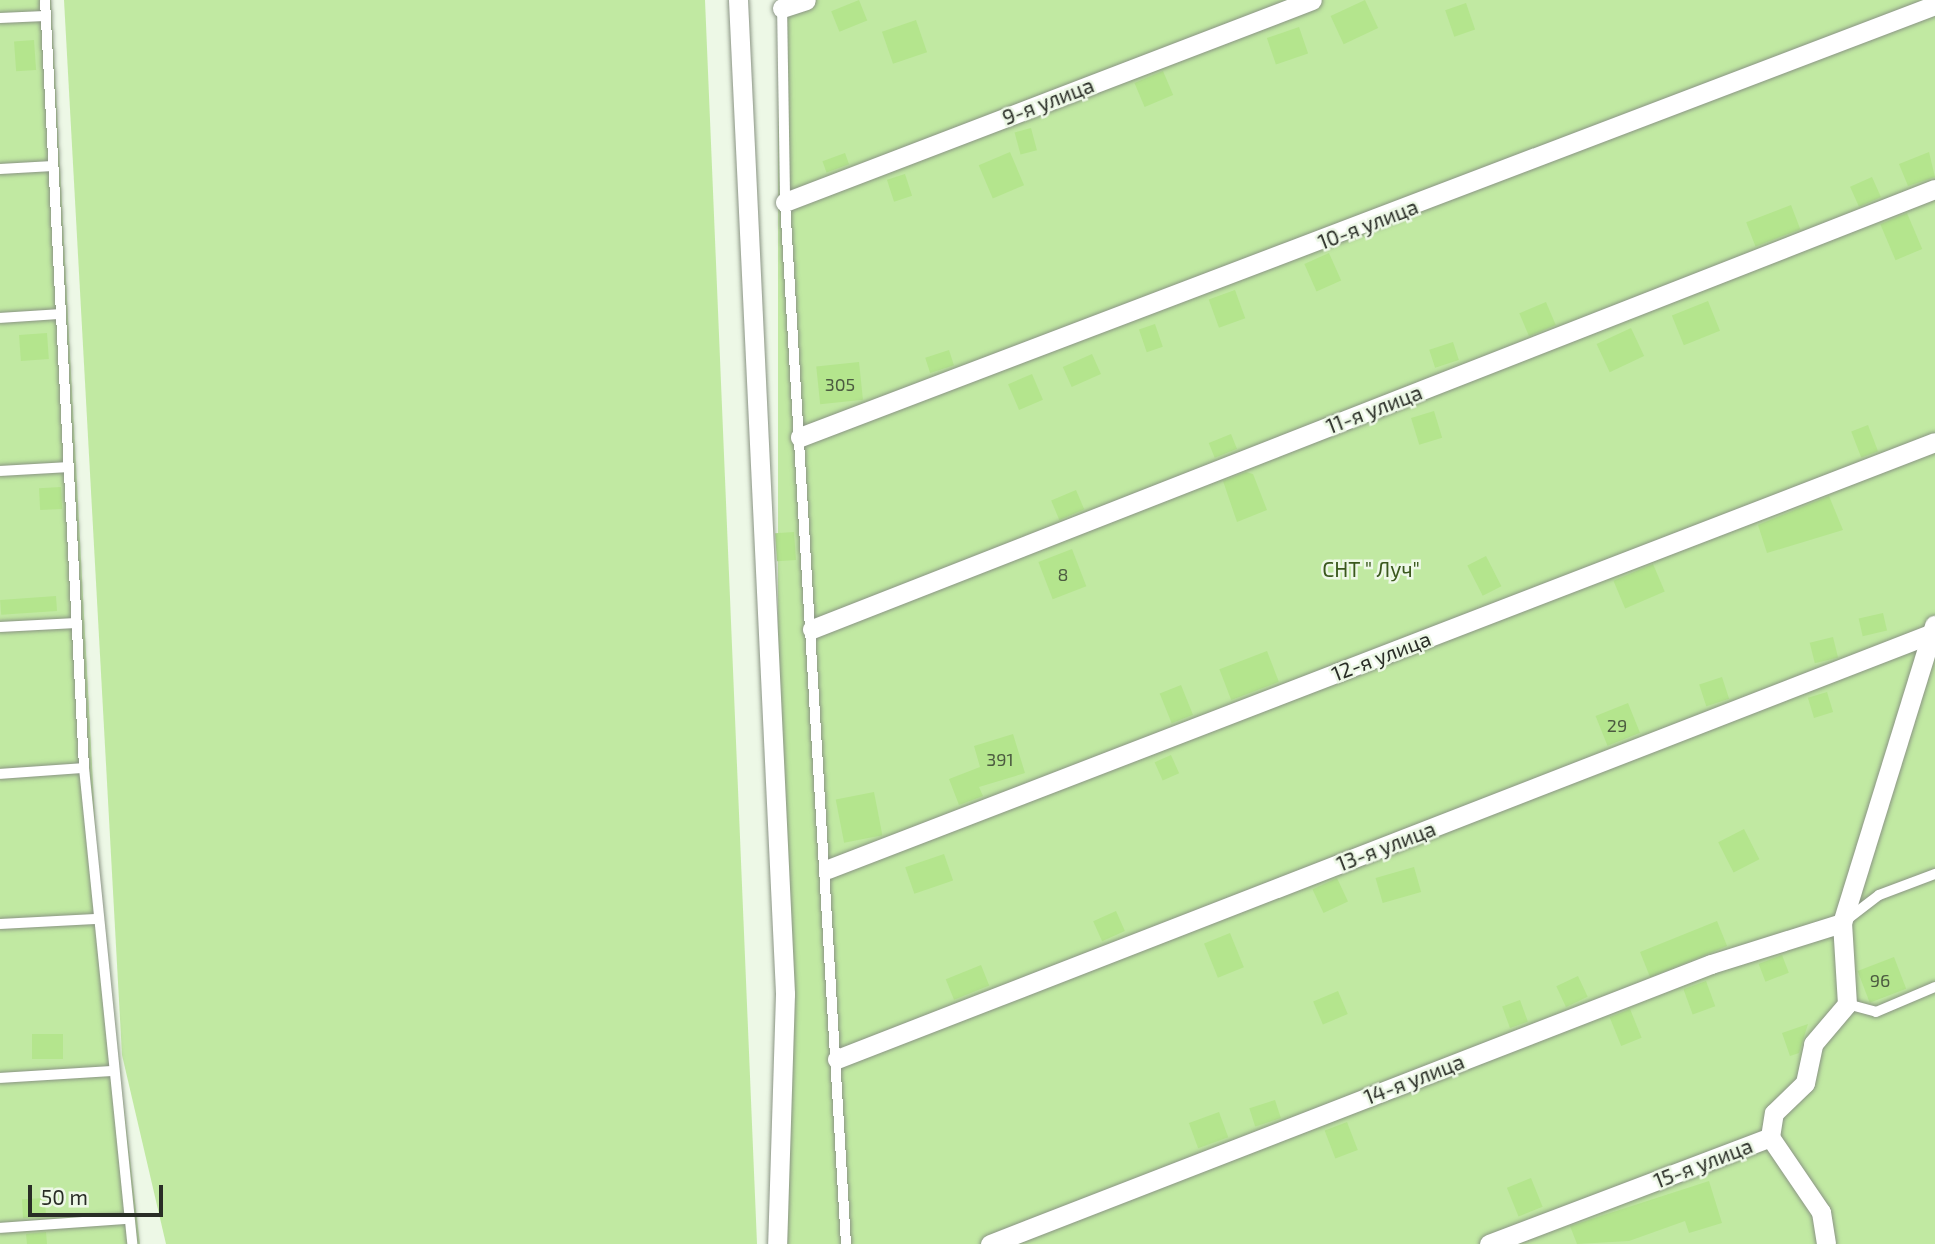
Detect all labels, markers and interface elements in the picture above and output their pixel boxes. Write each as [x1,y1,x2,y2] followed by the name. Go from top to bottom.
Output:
[999,72,1097,130] street label: 9-я улица
[1314,193,1422,255] street label: 10-я улица
[825,373,855,395] house number: 305
[1322,379,1426,439] street label: 11-я улица
[1322,556,1420,582] park label: СНТ " Луч"
[1058,563,1068,585] house number: 8
[1328,626,1434,686] street label: 12-я улица
[1607,714,1627,736] house number: 29
[986,748,1014,770] house number: 391
[1333,816,1439,876] street label: 13-я улица
[1870,969,1890,991] house number: 96
[1360,1048,1468,1110] street label: 14-я улица
[1650,1133,1756,1193] street label: 15-я улица
[32,1170,166,1214] scale bar
[41,1184,88,1209] text: 50 m

